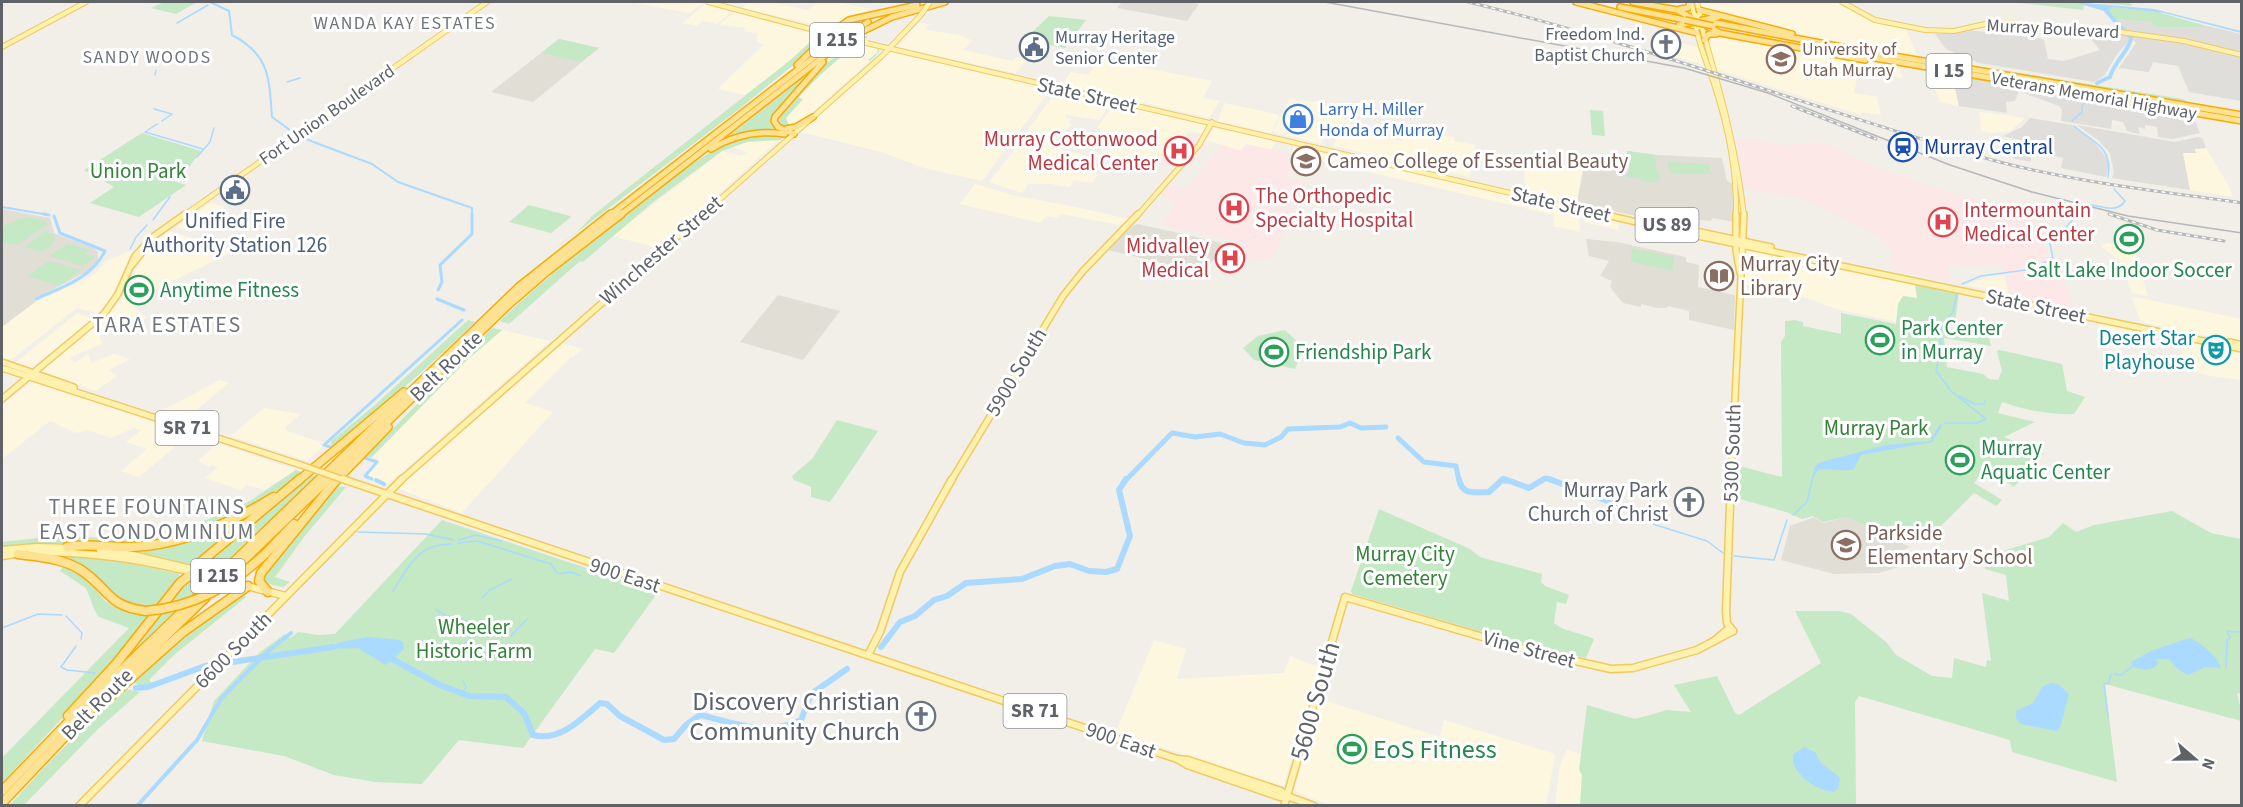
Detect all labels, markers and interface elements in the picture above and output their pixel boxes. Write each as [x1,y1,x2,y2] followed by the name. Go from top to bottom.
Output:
[314,11,496,36] district label: WANDA KAY ESTATES
[1986,13,2120,45] street label: Murray Boulevard
[1534,22,1645,68] place label: Freedom Ind. Baptist Church
[810,23,864,57] road number: I 215
[1055,25,1175,71] place label: Murray Heritage Senior Center
[1650,28,1682,60] church icon: Freedom Ind. Baptist Church
[1018,31,1050,63] public building icon: Murray Heritage Senior Center
[1802,37,1897,83] place label: University of Utah Murray
[1765,43,1797,75] school or university icon: University of Utah Murray
[82,45,212,70] district label: SANDY WOODS
[1926,54,1972,88] road number: I 15
[254,59,400,171] street label: Fort Union Boulevard
[1989,66,2199,126] street label: Veterans Memorial Highway
[1034,69,1140,121] street label: State Street
[1319,97,1445,143] place label: Larry H. Miller Honda of Murray
[1282,103,1314,135] shop icon: Larry H. Miller Honda of Murray
[984,124,1159,178] place label: Murray Cottonwood Medical Center
[1887,131,1919,163] station icon: Murray Central
[1924,132,2053,162] place label: Murray Central
[1163,135,1195,167] hospital icon: Murray Cottonwood Medical Center
[1290,145,1322,177] school or university icon: Cameo College of Essential Beauty
[1327,146,1628,176] place label: Cameo College of Essential Beauty
[90,156,187,186] park label: Union Park
[219,174,251,206] public building icon: Unified Fire Authority Station 126
[1508,178,1614,230] street label: State Street
[1255,181,1413,235] place label: The Orthopedic Specialty Hospital
[593,188,729,312] street label: Winchester Street
[1218,192,1250,224] hospital icon: The Orthopedic Specialty Hospital
[1964,195,2095,249] place label: Intermountain Medical Center
[143,206,327,260] place label: Unified Fire Authority Station 126
[1927,206,1959,238] hospital icon: Intermountain Medical Center
[1636,208,1698,242] road number: US 89
[2113,223,2145,255] sports icon: Salt Lake Indoor Soccer
[1126,231,1209,285] place label: Midvalley Medical
[1214,242,1246,274] hospital icon: Midvalley Medical
[1740,249,1840,303] place label: Murray City Library
[2026,255,2232,285] place label: Salt Lake Indoor Soccer
[1703,260,1735,292] library icon: Murray City Library
[123,274,155,306] sports icon: Anytime Fitness
[160,275,299,305] place label: Anytime Fitness
[1983,281,2089,331] street label: State Street
[92,309,242,341] district label: TARA ESTATES
[1901,313,2004,367] place label: Park Center in Murray
[978,322,1054,422] street label: 5900 South
[2099,323,2196,377] place label: Desert Star Playhouse
[403,324,489,408] street label: Belt Route
[1864,324,1896,356] sports icon: Park Center in Murray
[2200,334,2232,366] theatre icon: Desert Star Playhouse
[1258,336,1290,368] sports icon: Friendship Park
[1295,337,1432,367] place label: Friendship Park
[1715,403,1749,503] street label: 5300 South
[156,411,219,445] road number: SR 71
[1824,413,1929,443] park label: Murray Park
[1981,433,2111,487] place label: Murray Aquatic Center
[1944,444,1976,476] sports icon: Murray Aquatic Center
[1528,475,1669,529] place label: Murray Park Church of Christ
[1673,486,1705,518] church icon: Murray Park Church of Christ
[39,491,255,548] district label: THREE FOUNTAINS EAST CONDOMINIUM
[1867,518,2033,572] place label: Parkside Elementary School
[1830,529,1862,561] school or university icon: Parkside Elementary School
[1355,539,1455,593] park label: Murray City Cemetery
[586,550,664,600] street label: 900 East
[191,559,245,593] road number: I 215
[188,605,278,695] street label: 6600 South
[416,612,532,666] park label: Wheeler Historic Farm
[1479,622,1579,676] street label: Vine Street
[1280,637,1350,765] street label: 5600 South
[54,661,140,747] street label: Belt Route
[689,683,900,750] place label: Discovery Christian Community Church
[1004,694,1066,728] road number: SR 71
[905,700,937,732] church icon: Discovery Christian Community Church
[1082,714,1160,766] street label: 900 East
[2165,729,2225,789] north arrow
[1373,731,1497,768] place label: EoS Fitness
[1336,733,1368,765] sports icon: EoS Fitness
[2196,755,2220,773] text: N

